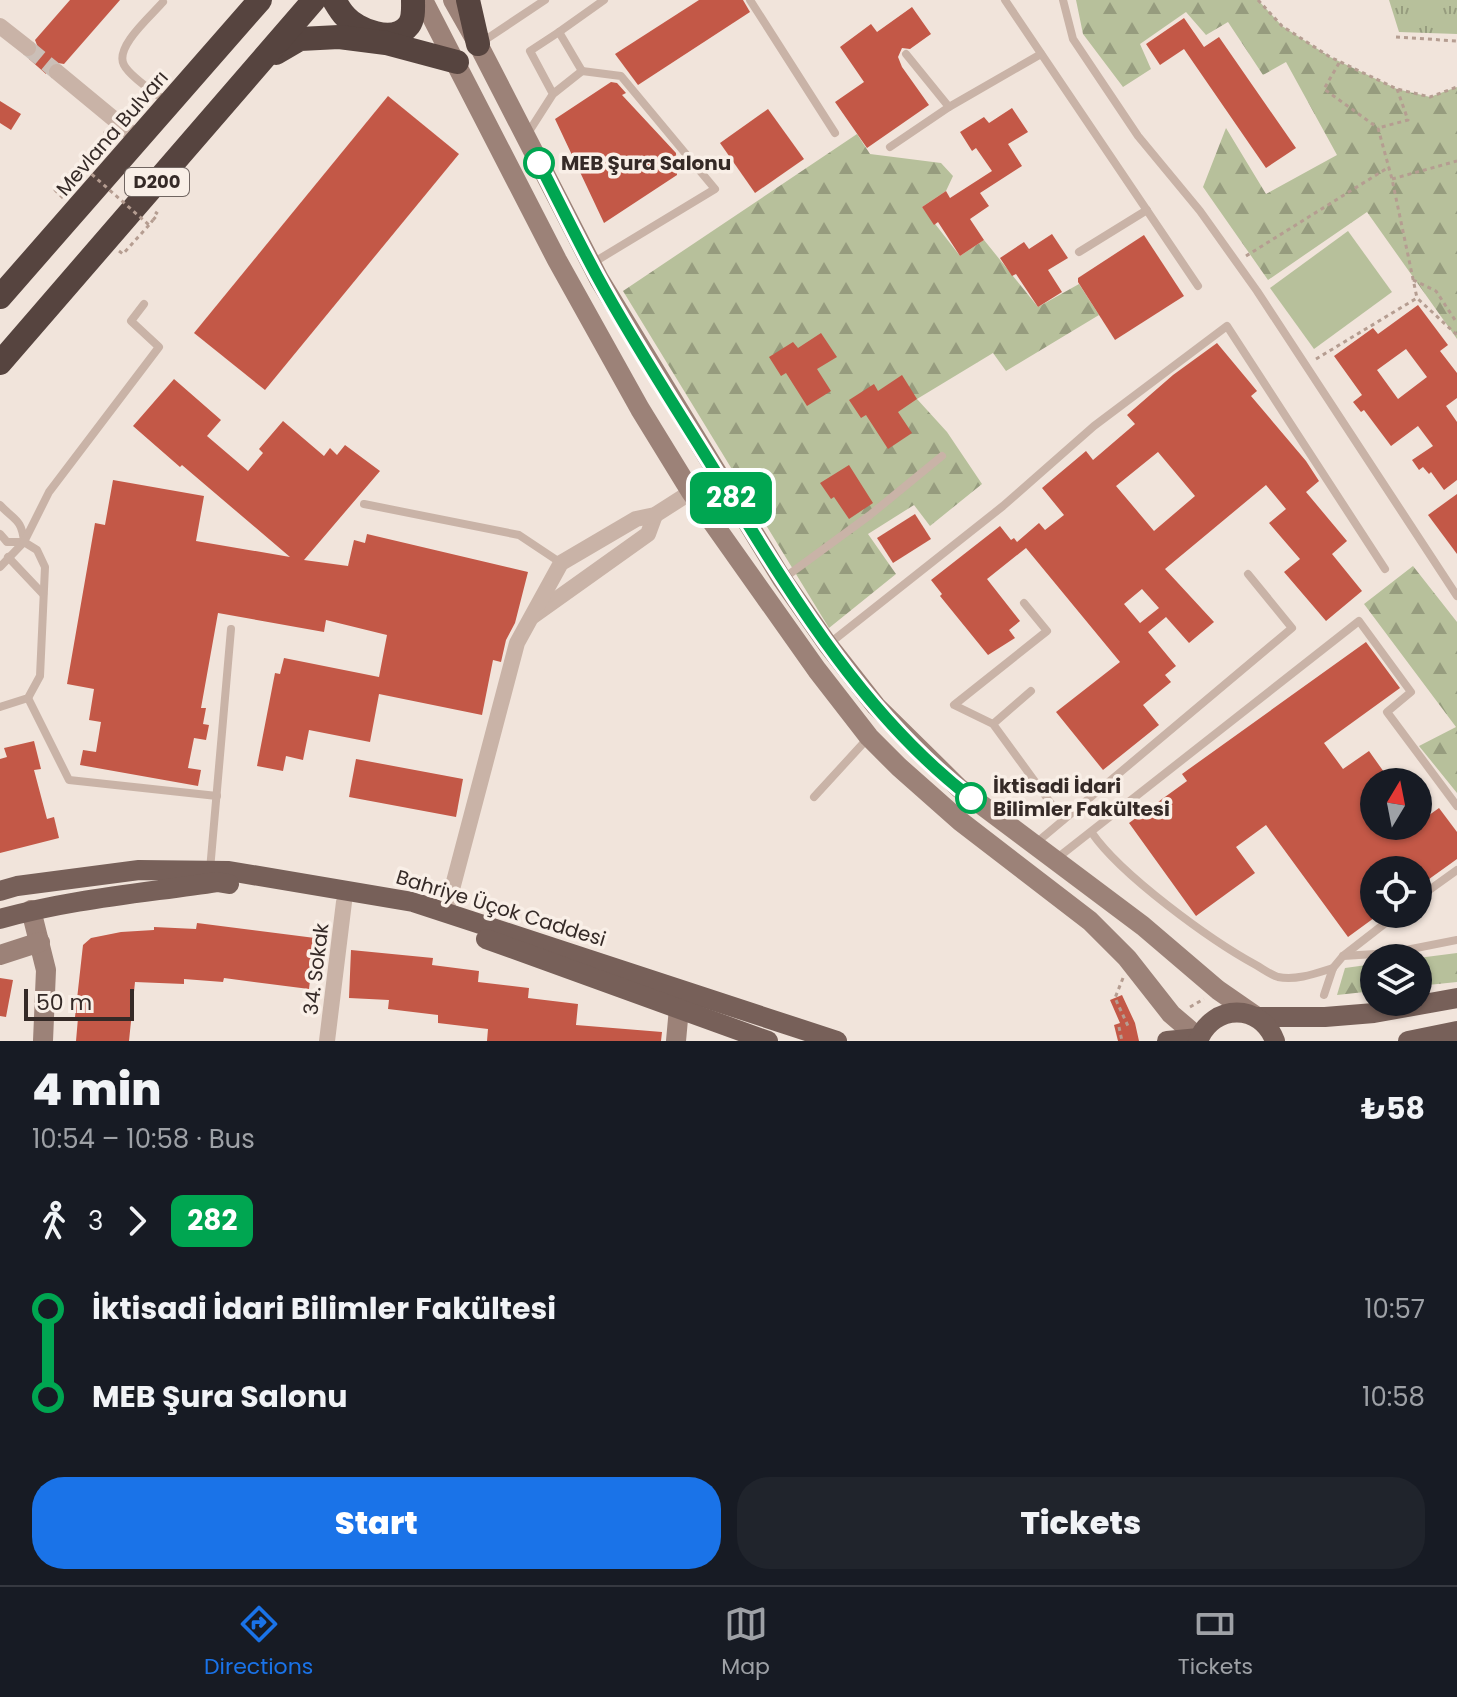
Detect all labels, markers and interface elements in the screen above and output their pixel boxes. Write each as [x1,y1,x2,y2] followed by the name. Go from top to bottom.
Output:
[50,64,174,202] street label: Mevlana Bulvarı
[524,148,554,178] marker: MEB Şura Salonu
[561,149,731,177] place label: MEB Şura Salonu
[125,168,189,196] road number: D200
[685,472,777,524] line badge: 282
[706,478,756,517] text: 282
[1360,768,1432,840] north arrow
[1360,768,1432,1016] map controls
[993,772,1170,823] place label: İktisadi İdari Bilimler Fakültesi
[956,783,986,813] marker: İktisadi İdari Bilimler Fakültesi
[1360,856,1432,928] button: locate
[393,863,609,953] street label: Bahriye Üçok Caddesi
[296,921,336,1017] street label: 34. Sokak
[1360,944,1432,1016] button: layers
[24,985,134,1021] scale bar
[36,987,92,1018] text: 50 m
[32,1059,162,1120] text: 4 min
[1361,1087,1425,1130] text: ₺58
[32,1121,255,1157] text: 10:54 – 10:58 · Bus
[32,1199,76,1243] icon: walk
[115,1199,159,1243] icon: forward
[187,1201,237,1240] text: 282
[88,1203,103,1239] text: 3
[92,1287,556,1330] text: İktisadi İdari Bilimler Fakültesi
[1364,1291,1425,1327] text: 10:57
[92,1375,347,1418] text: MEB Şura Salonu
[1362,1379,1425,1415] text: 10:58
[32,1477,721,1569] button: Start
[737,1477,1425,1569] button: Tickets
[204,1602,313,1683] tab: Directions
[721,1602,770,1683] tab: Map
[1178,1602,1253,1683] tab: Tickets

